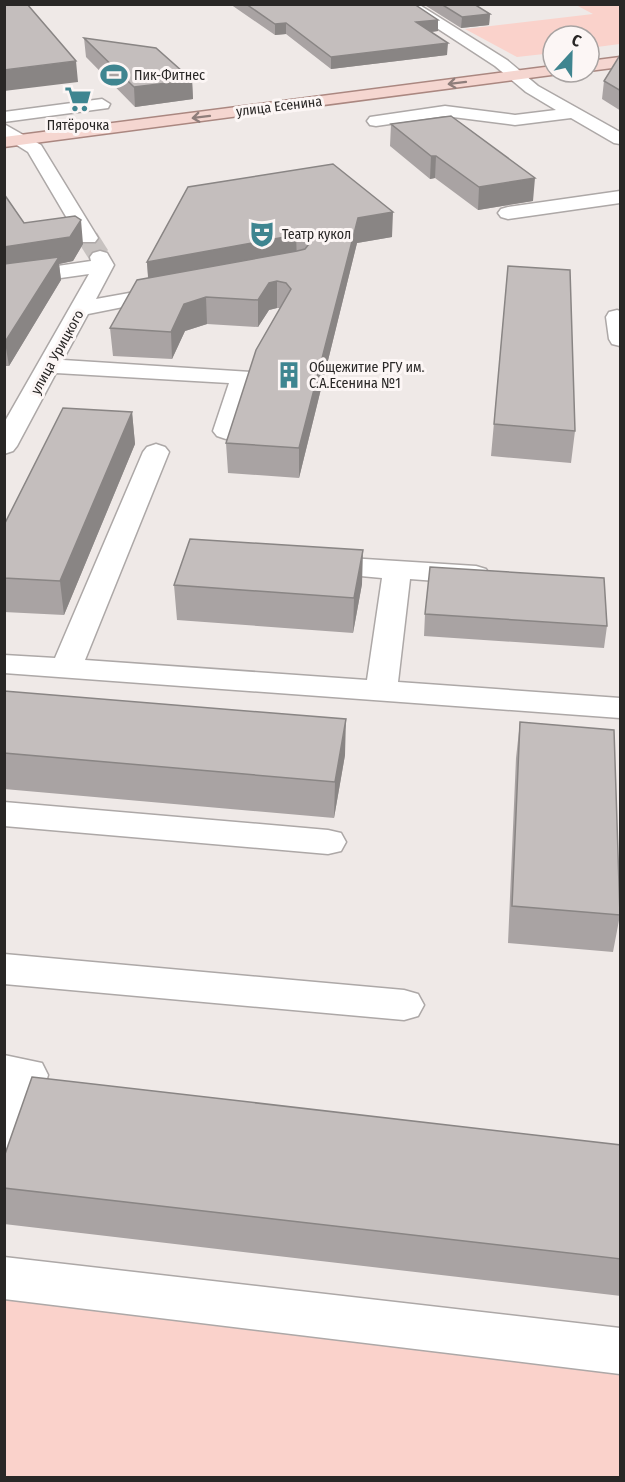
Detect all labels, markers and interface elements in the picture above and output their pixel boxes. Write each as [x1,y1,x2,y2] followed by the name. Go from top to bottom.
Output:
[541,24,601,84] north arrow
[569,30,584,51] text: С
[99,60,129,90] sports icon: Пик-Фитнес
[134,67,205,84] place label: Пик-Фитнес
[448,78,467,89] one-way arrow
[63,84,93,114] supermarket icon: Пятёрочка
[235,93,323,120] street label: улица Есенина
[192,111,212,122] one-way arrow
[47,117,109,134] place label: Пятёрочка
[247,219,277,249] theatre icon: Театр кукол
[282,226,351,243] place label: Театр кукол
[27,307,88,397] street label: улица Урицкого
[309,359,425,392] place label: Общежитие РГУ им. С.А.Есенина №1
[274,360,304,390] building icon: Общежитие РГУ им. С.А.Есенина №1

